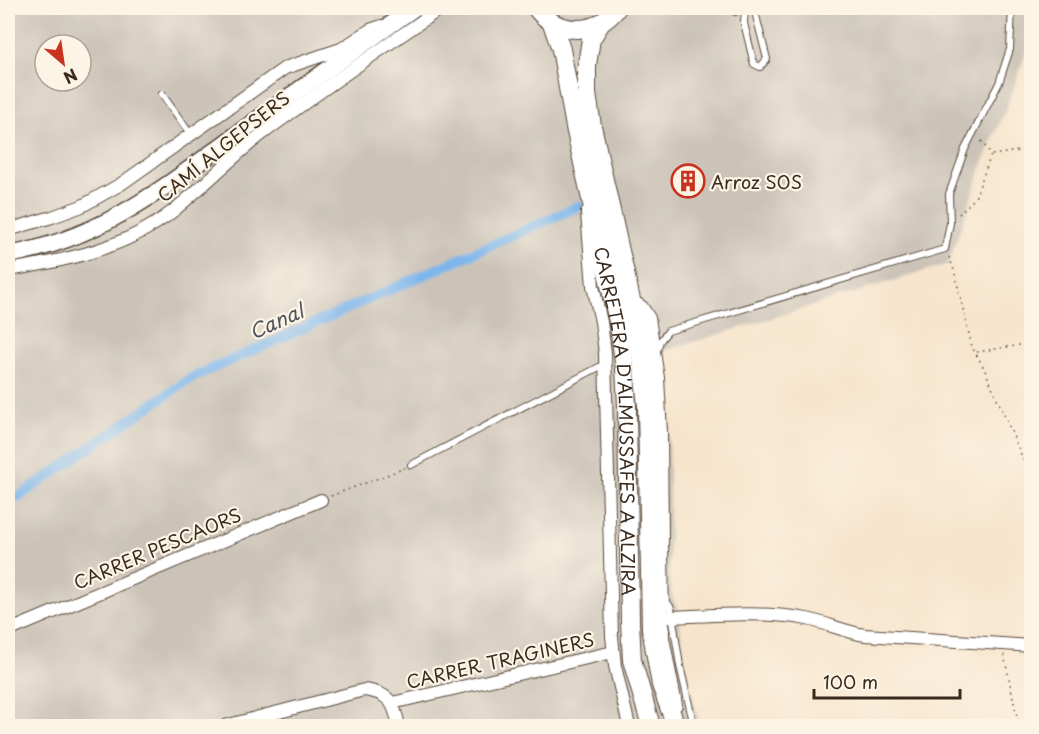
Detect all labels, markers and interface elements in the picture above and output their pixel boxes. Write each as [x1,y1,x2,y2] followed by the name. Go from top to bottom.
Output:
[33,33,93,93] north arrow
[59,63,82,91] text: N
[151,84,295,208] street label: CAMÍ ALGEPSERS
[670,163,706,199] building icon: Arroz SOS
[711,168,802,195] place label: Arroz SOS
[588,244,643,596] street label: CARRETERA D'ALMUSSAFES A ALZIRA
[244,294,311,346] water label: Canal
[69,500,245,596] street label: CARRER PESCAORS
[403,625,597,695] street label: CARRER TRAGINERS
[814,662,960,700] scale bar
[823,668,878,695] text: 100 m

